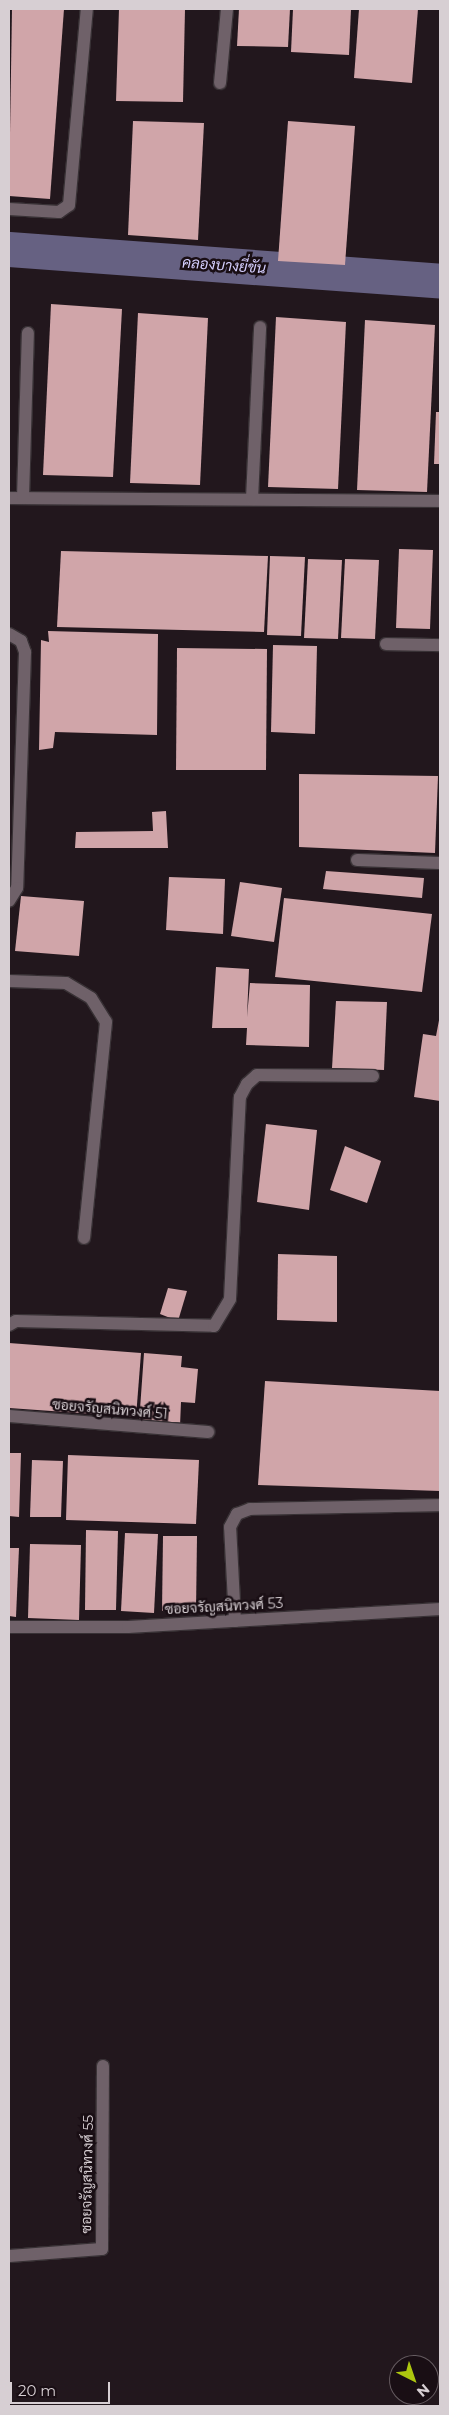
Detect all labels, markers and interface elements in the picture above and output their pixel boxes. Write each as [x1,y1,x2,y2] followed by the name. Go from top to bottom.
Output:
[181,253,267,277] water label: คลองบางยี่ขัน
[52,1396,168,1422] street label: ซอยจรัญสนิทวงศ์ 51
[164,1595,284,1617] street label: ซอยจรัญสนิทวงศ์ 53
[78,2115,96,2233] street label: ซอยจรัญสนิทวงศ์ 55
[389,2355,439,2405] north arrow
[12,2372,112,2404] scale bar
[413,2380,433,2401] text: N
[18,2381,56,2400] text: 20 m

